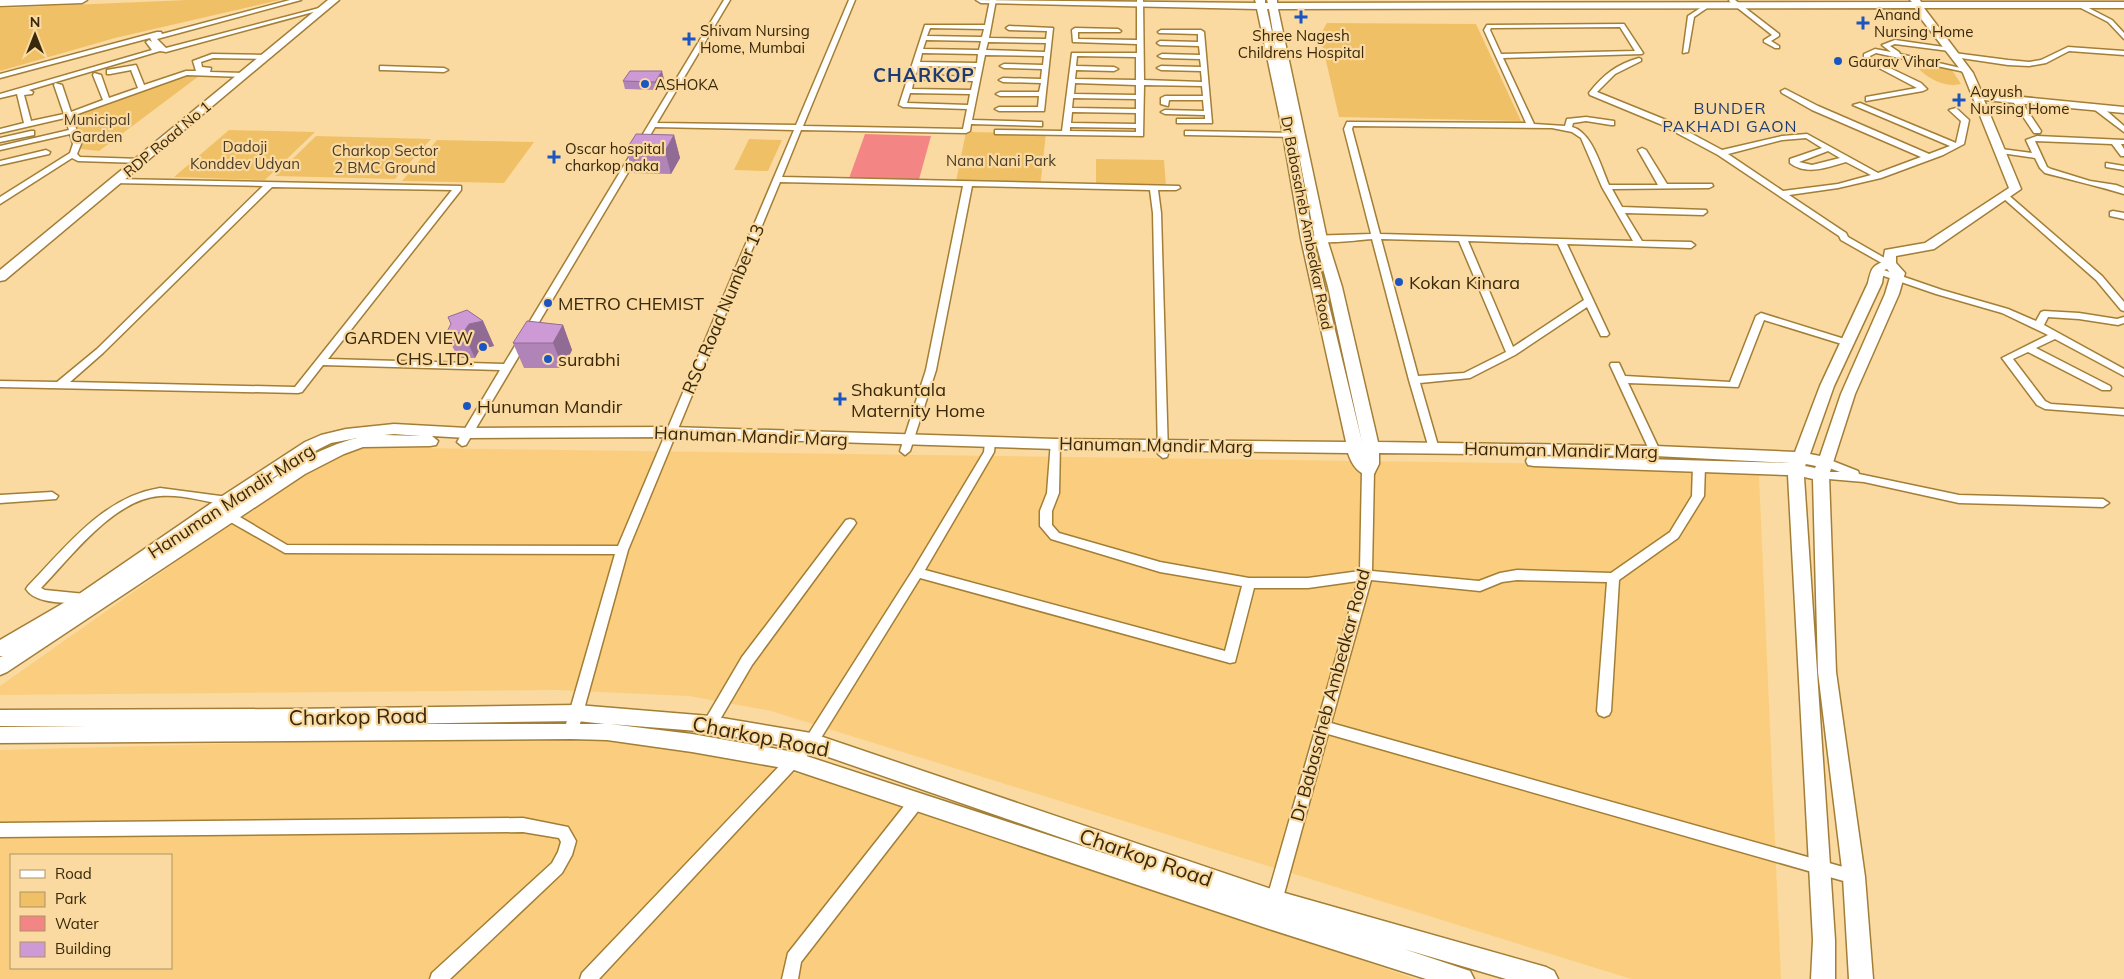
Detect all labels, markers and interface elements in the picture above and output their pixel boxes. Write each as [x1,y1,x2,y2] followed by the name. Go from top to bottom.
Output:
[1874,5,1973,41] place label: Anand Nursing Home
[10,10,60,60] north arrow
[1294,10,1308,24] marker: Shree Nagesh Childrens Hospital
[30,13,40,31] text: N
[1856,16,1870,30] marker: Anand Nursing Home
[700,21,810,57] place label: Shivam Nursing Home, Mumbai
[1238,26,1364,62] place label: Shree Nagesh Childrens Hospital
[682,32,696,46] marker: Shivam Nursing Home, Mumbai
[1848,52,1941,71] place label: Gaurav Vihar
[1832,55,1844,67] marker: Gaurav Vihar
[873,63,975,87] district label: CHARKOP
[655,75,718,94] place label: ASHOKA
[639,78,651,90] marker: ASHOKA
[1970,82,2069,118] place label: Aayush Nursing Home
[1952,93,1966,107] marker: Aayush Nursing Home
[119,97,215,181] street label: RDP Road No 1
[1662,98,1798,136] district label: BUNDER PAKHADI GAON
[64,110,130,146] park label: Municipal Garden
[1277,115,1337,331] street label: Dr Babasaheb Ambedkar Road
[190,137,300,173] park label: Dadoji Konddev Udyan
[565,139,665,175] place label: Oscar hospital charkop naka
[332,141,439,177] park label: Charkop Sector 2 BMC Ground
[547,150,561,164] marker: Oscar hospital charkop naka
[946,151,1056,170] park label: Nana Nani Park
[677,220,769,398] street label: RSC Road Number 13
[1409,271,1520,294] place label: Kokan Kinara
[1393,276,1405,288] marker: Kokan Kinara
[558,292,704,315] place label: METRO CHEMIST
[542,297,554,309] marker: METRO CHEMIST
[344,326,473,370] place label: GARDEN VIEW CHS LTD.
[477,341,489,353] marker: GARDEN VIEW CHS LTD.
[558,348,620,371] place label: surabhi
[542,353,554,365] marker: surabhi
[851,378,985,422] place label: Shakuntala Maternity Home
[833,392,847,406] marker: Shakuntala Maternity Home
[477,395,623,418] place label: Hunuman Mandir
[461,400,473,412] marker: Hunuman Mandir
[654,421,848,451] street label: Hanuman Mandir Marg
[1059,432,1253,458] street label: Hanuman Mandir Marg
[1464,437,1658,463] street label: Hanuman Mandir Marg
[143,439,319,563] street label: Hanuman Mandir Marg
[1285,566,1375,824] street label: Dr Babasaheb Ambedkar Road
[288,702,428,730] street label: Charkop Road
[690,710,832,762] street label: Charkop Road
[1076,822,1216,892] street label: Charkop Road
[10,854,172,969] legend
[55,864,92,883] text: Road
[55,889,87,908] text: Park
[55,914,99,933] text: Water
[55,939,111,958] text: Building

